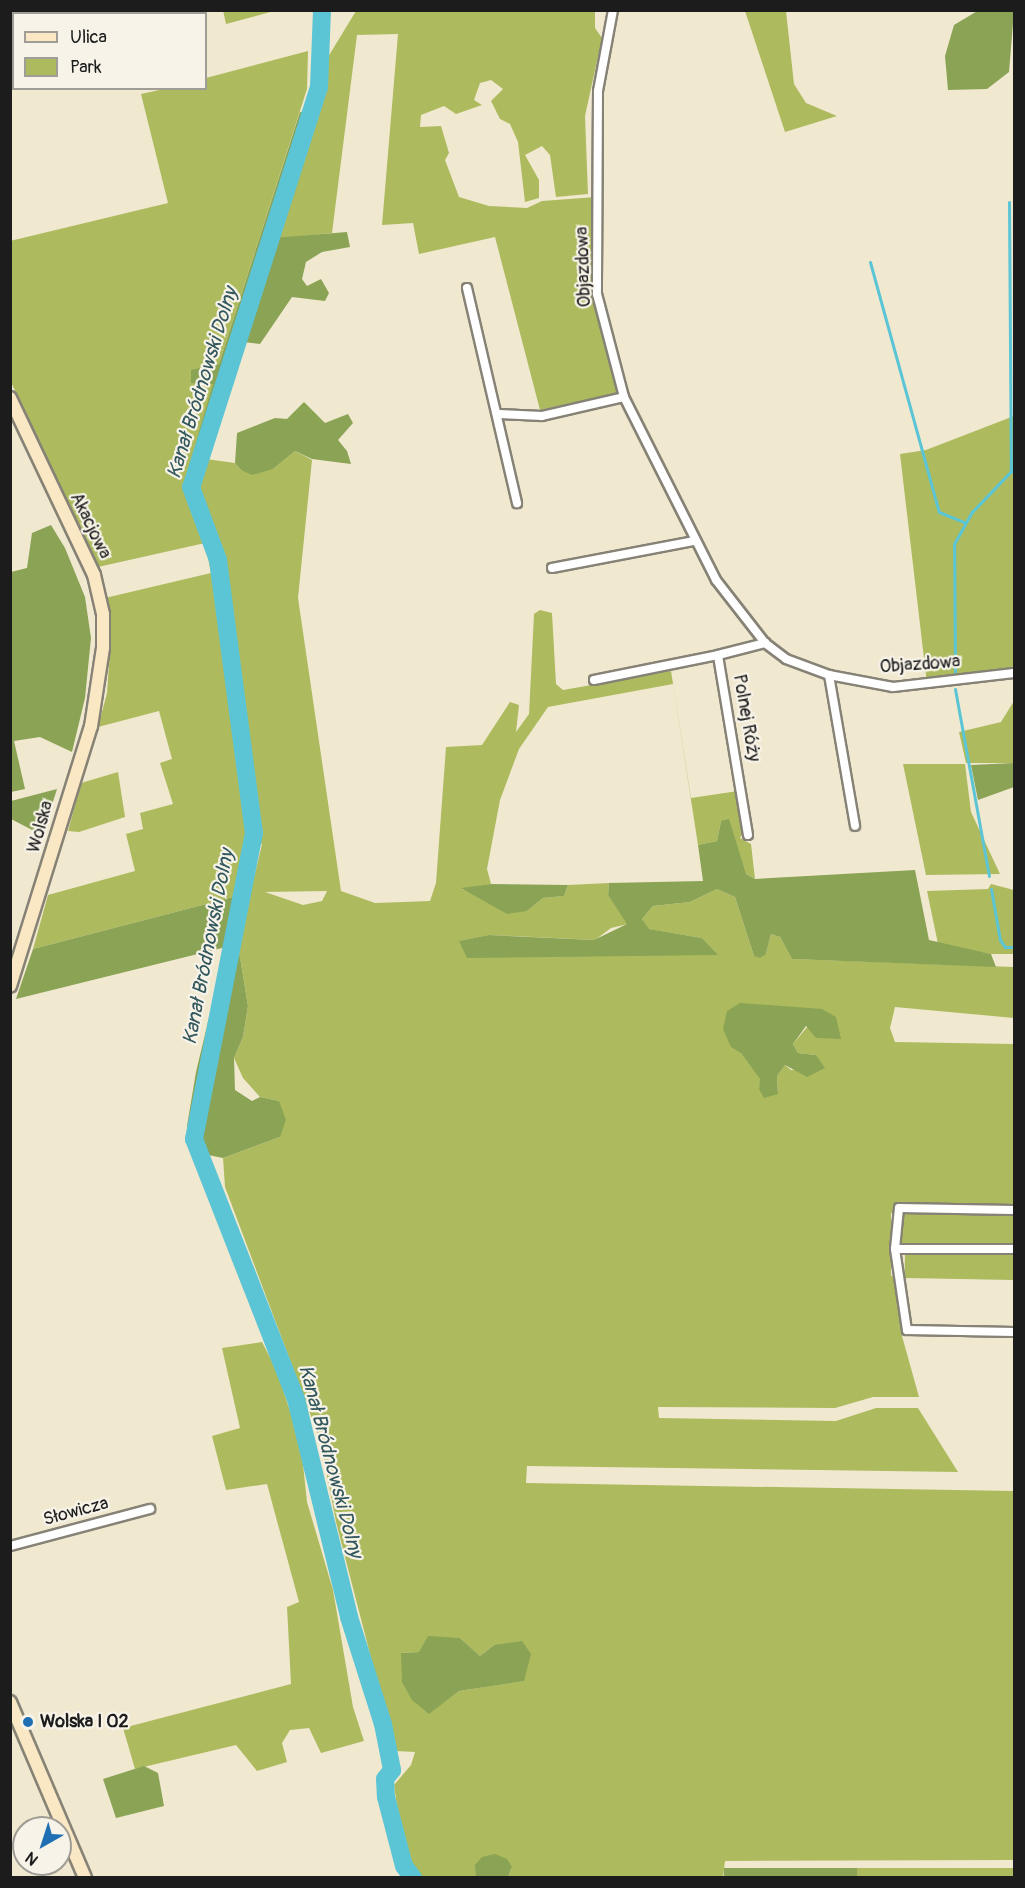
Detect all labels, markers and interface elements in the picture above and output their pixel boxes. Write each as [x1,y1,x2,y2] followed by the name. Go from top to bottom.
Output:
[12,12,207,90] legend
[70,26,107,49] text: Ulica
[70,56,102,79] text: Park
[572,226,596,308] street label: Objazdowa
[162,285,242,481] water label: Kanał Bródnowski Dolny
[65,489,115,563] street label: Akacjowa
[879,651,961,679] street label: Objazdowa
[728,673,764,763] street label: Polnej Róży
[23,798,59,856] street label: Wolska
[177,847,239,1047] water label: Kanał Bródnowski Dolny
[294,1362,368,1560] water label: Kanał Bródnowski Dolny
[41,1493,111,1531] street label: Słowicza
[40,1711,128,1733] place label: Wolska I 02
[21,1715,35,1729] marker: Wolska I 02
[12,1816,72,1876] north arrow
[21,1847,42,1870] text: N

